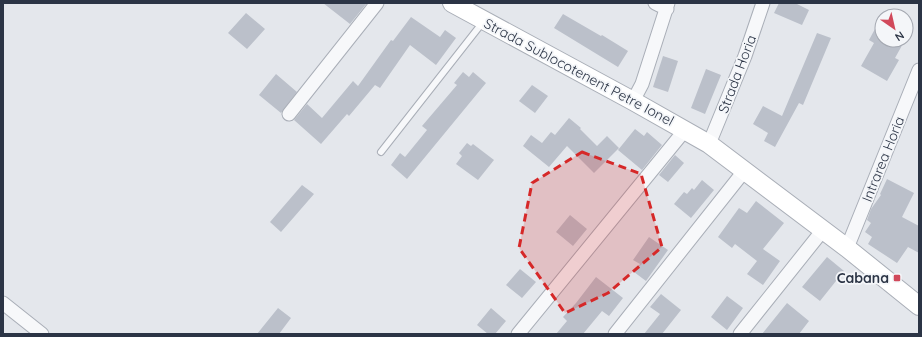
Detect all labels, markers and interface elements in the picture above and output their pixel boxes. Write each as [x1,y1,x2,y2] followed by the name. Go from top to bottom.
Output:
[874,8,914,48] north arrow
[481,14,677,130] street label: Strada Sublocotenent Petre Ionel
[892,28,907,44] text: N
[714,32,760,116] street label: Strada Horia
[858,114,908,204] street label: Intrarea Horia
[837,269,889,287] place label: Cabana
[892,273,902,283] marker: Cabana

